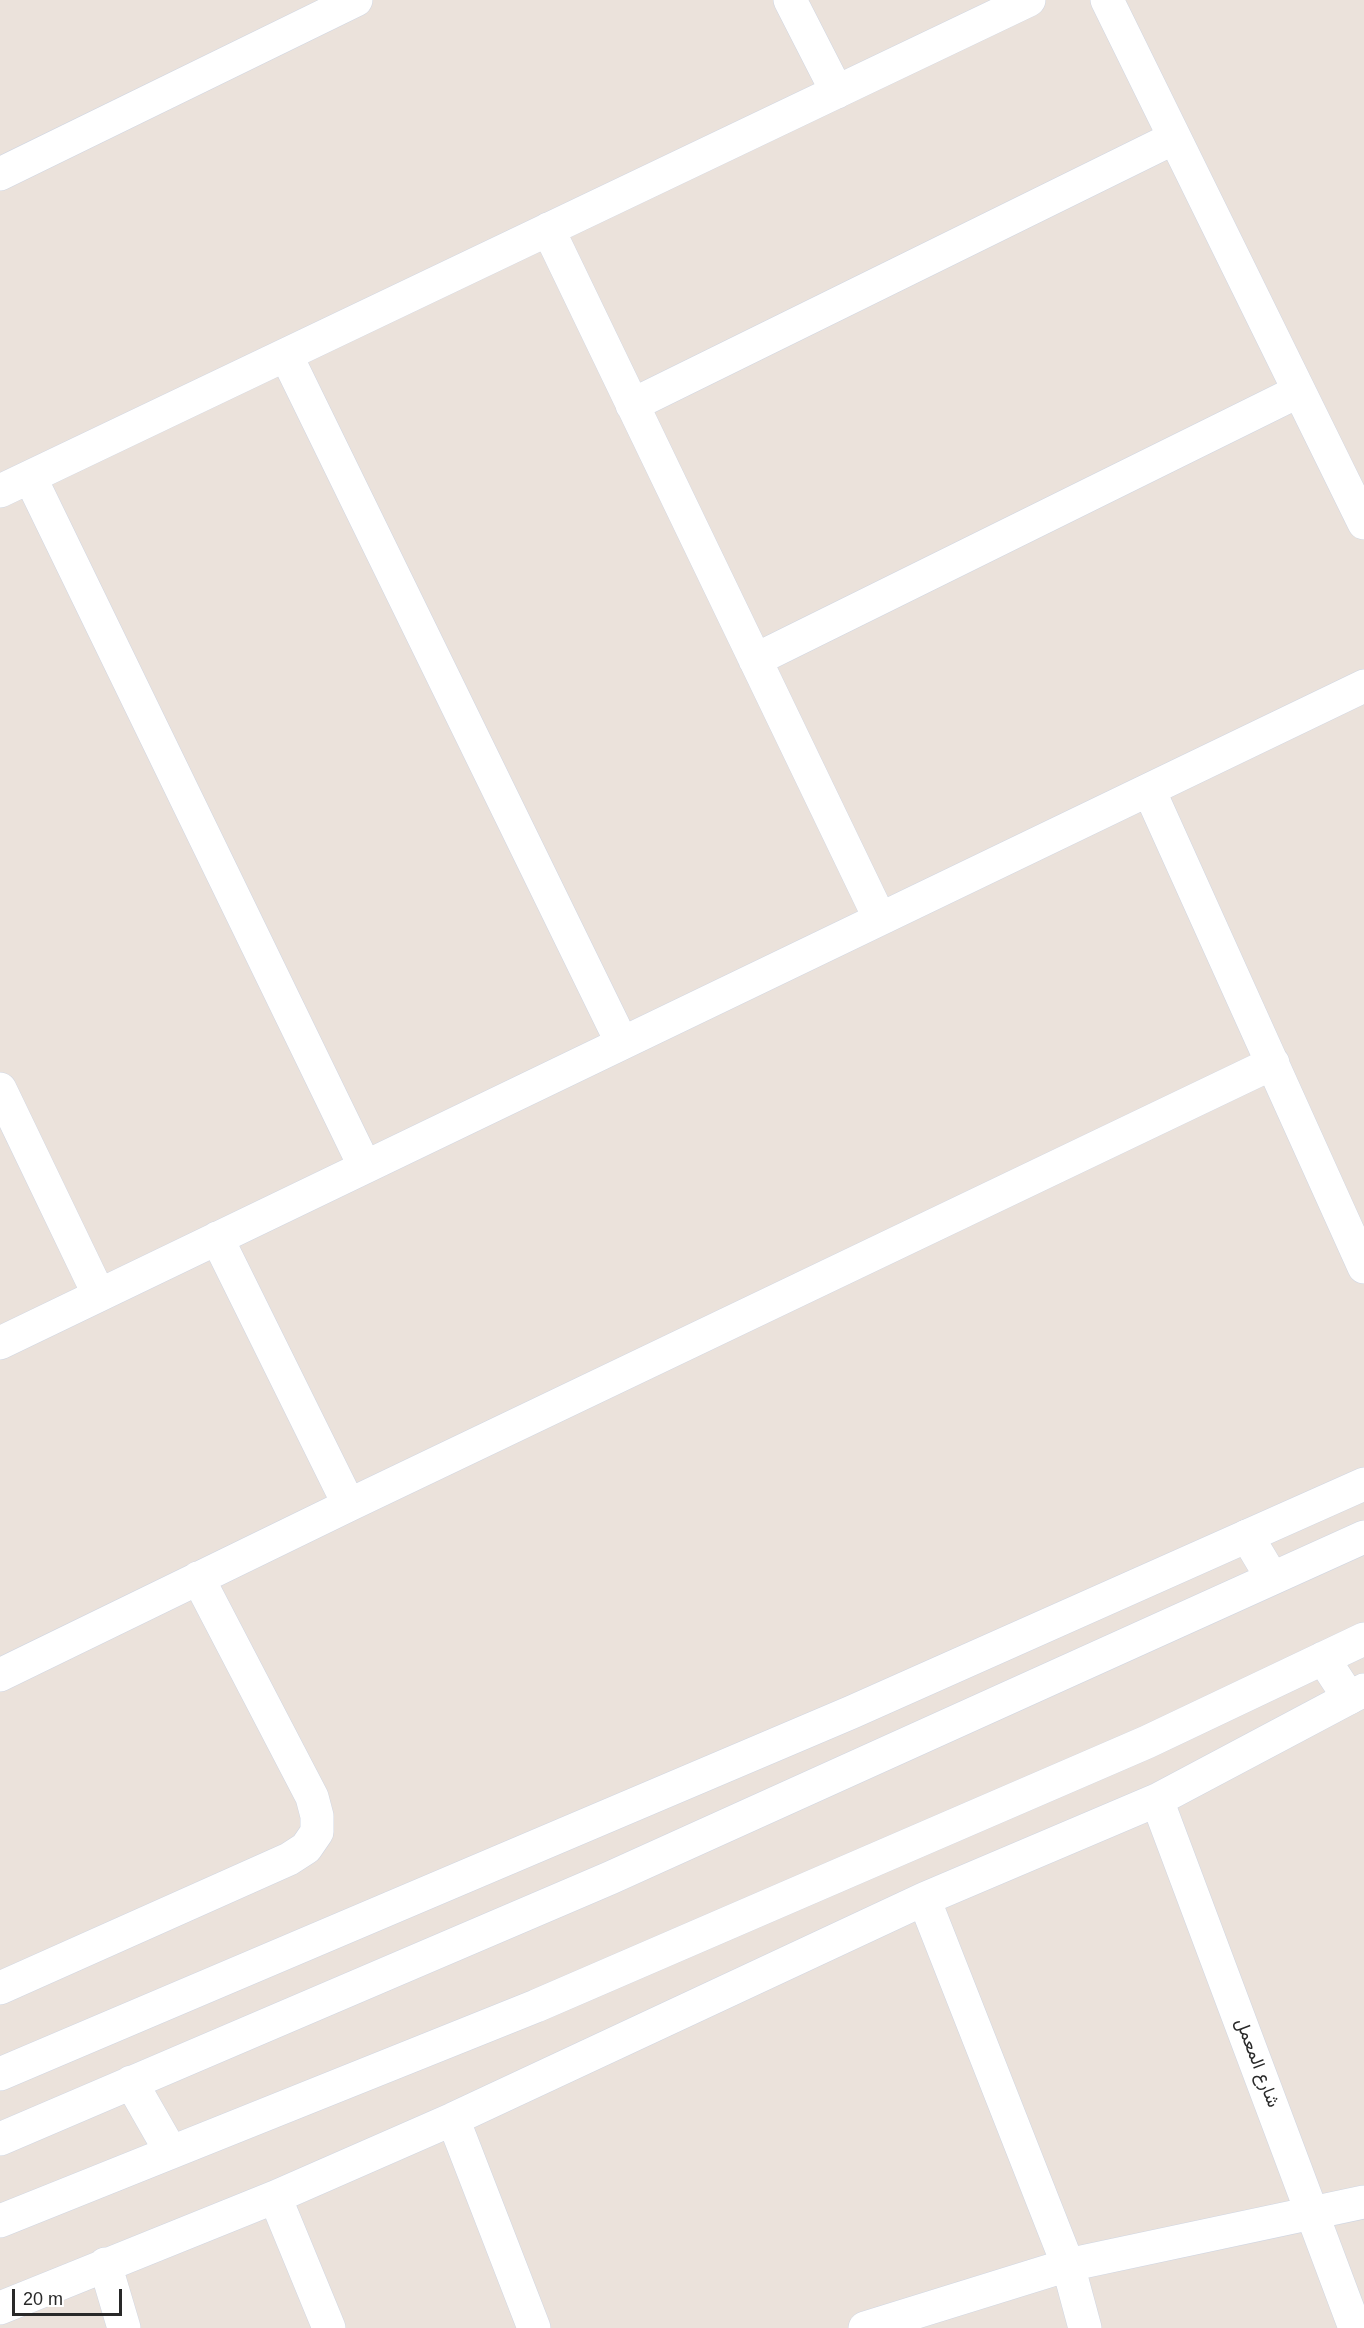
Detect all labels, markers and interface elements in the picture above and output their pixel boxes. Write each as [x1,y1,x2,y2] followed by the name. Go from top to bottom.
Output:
[1230,2015,1284,2111] street label: شارع المعمل
[15,2277,124,2315] scale bar
[23,2289,63,2309] text: 20 m

